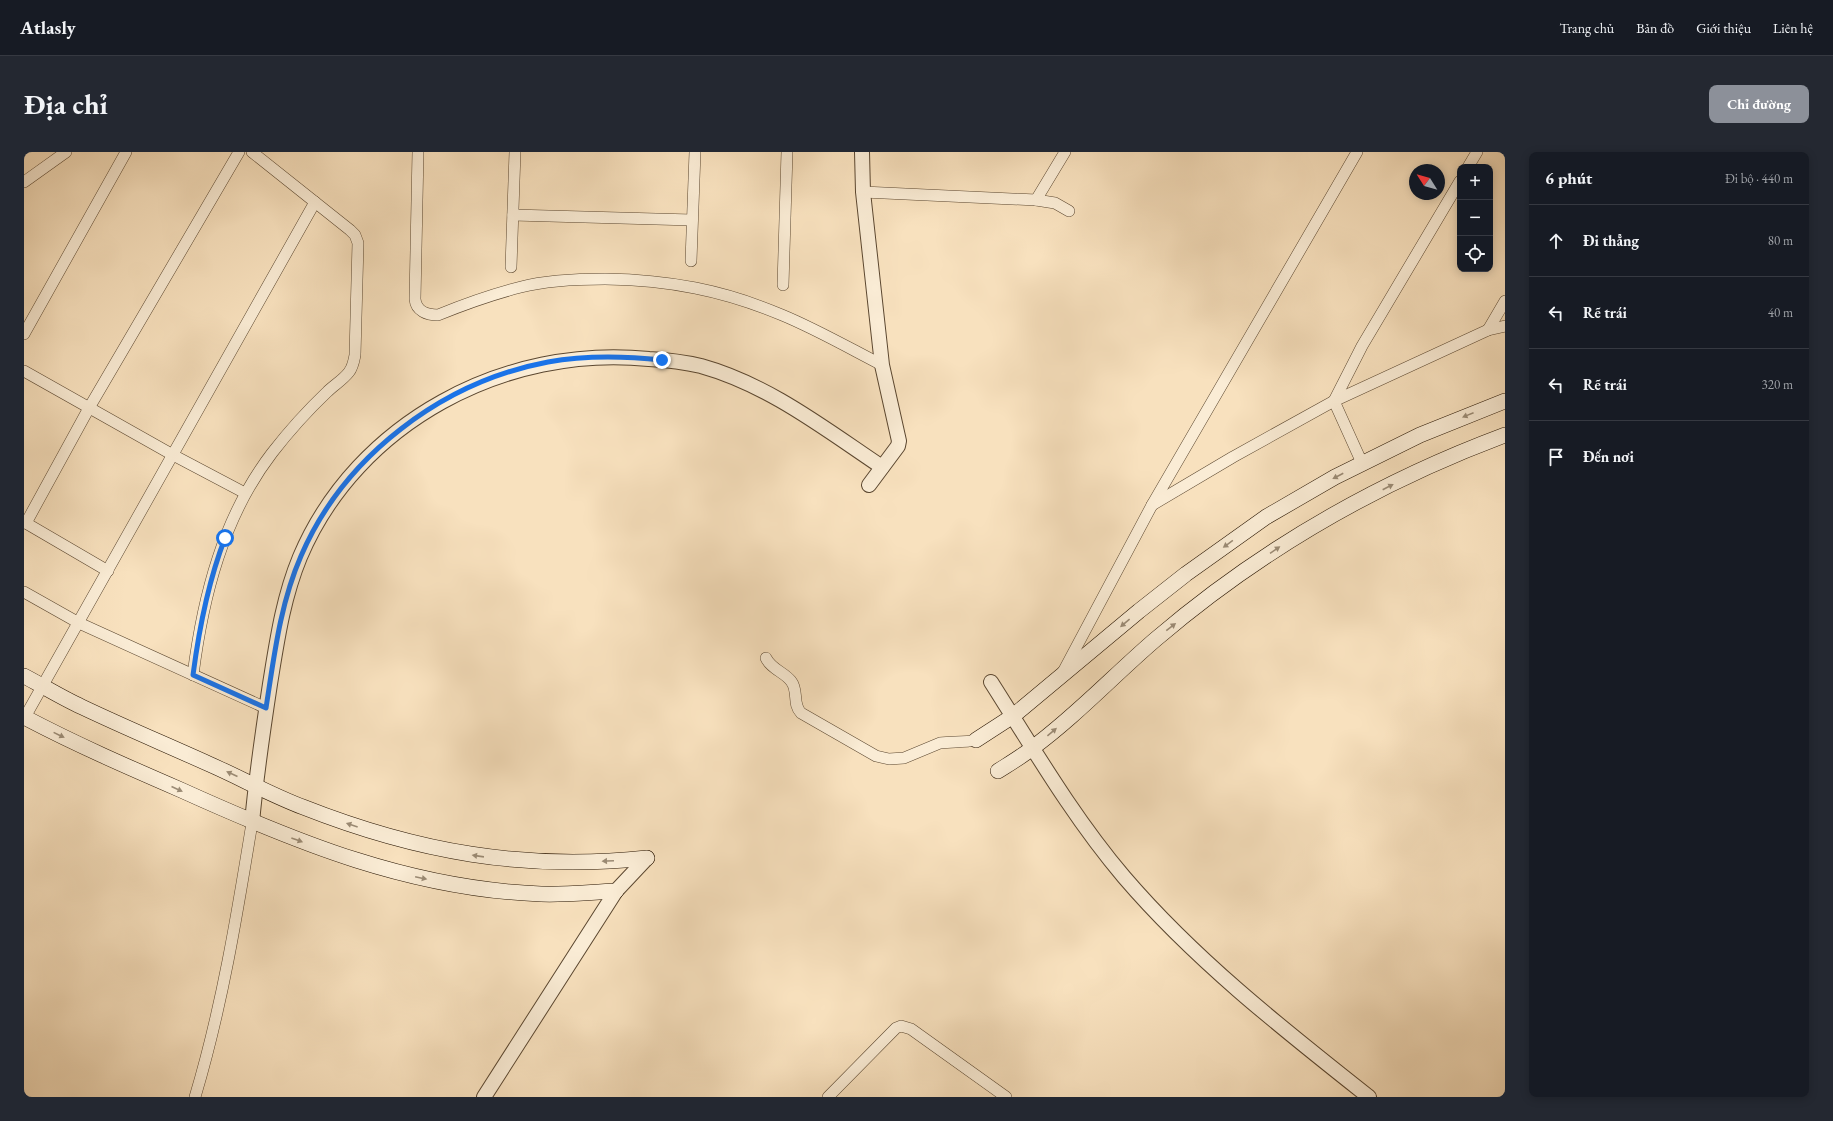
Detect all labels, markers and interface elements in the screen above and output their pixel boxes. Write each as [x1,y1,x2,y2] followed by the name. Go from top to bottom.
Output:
[20,15,76,40] text: Atlasly
[1559,19,1614,37] text: Trang chủ
[1636,19,1674,37] text: Bản đồ
[1696,19,1751,37] text: Giới thiệu
[1773,19,1813,37] text: Liên hệ
[1709,85,1809,123] button: Chỉ đường
[24,86,108,122] text: Địa chỉ
[1409,164,1445,200] north arrow
[1457,164,1493,272] map controls
[1457,164,1493,200] button: +
[1545,167,1592,189] text: 6 phút
[1725,170,1793,187] text: Đi bộ · 440 m
[1457,200,1493,236] button: −
[1545,230,1567,252] icon: ahead
[1583,231,1639,250] text: Đi thẳng
[1768,232,1793,249] text: 80 m
[1457,236,1493,272] button: locate
[1545,302,1567,324] icon: left
[1583,303,1627,322] text: Rẽ trái
[1768,304,1793,321] text: 40 m
[653,351,671,369] route end
[1545,374,1567,396] icon: left
[1583,375,1627,394] text: Rẽ trái
[1762,376,1793,393] text: 320 m
[1463,412,1474,418] one-way arrow
[1545,446,1567,468] icon: arrive
[1583,447,1634,466] text: Đến nơi
[1332,472,1344,479] one-way arrow
[1382,484,1394,491] one-way arrow
[216,529,234,547] route start
[1222,540,1233,548] one-way arrow
[1270,546,1280,554] one-way arrow
[1119,619,1130,628] one-way arrow
[1165,623,1176,632] one-way arrow
[1047,727,1057,736] one-way arrow
[53,732,64,738] one-way arrow
[226,771,238,777] one-way arrow
[171,786,183,792] one-way arrow
[346,821,358,827] one-way arrow
[291,837,303,843] one-way arrow
[472,853,484,859] one-way arrow
[602,858,614,865] one-way arrow
[414,875,427,881] one-way arrow

